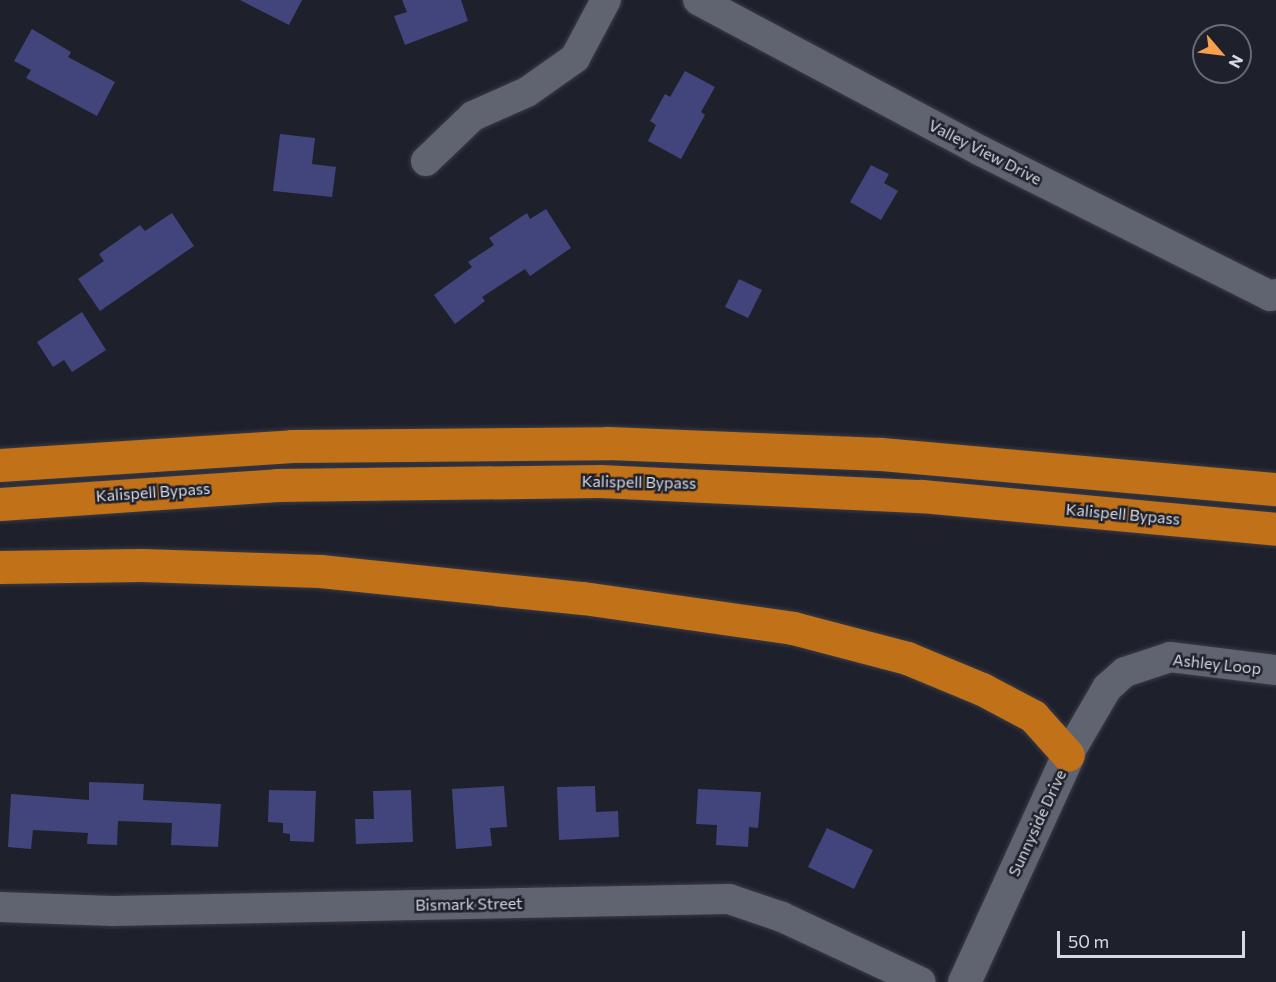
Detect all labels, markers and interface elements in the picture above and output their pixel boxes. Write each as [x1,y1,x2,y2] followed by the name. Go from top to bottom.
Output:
[1192,24,1252,84] north arrow
[1225,52,1248,72] text: N
[925,115,1045,189] street label: Valley View Drive
[582,471,696,493] street label: Kalispell Bypass
[95,478,211,506] street label: Kalispell Bypass
[1065,499,1181,529] street label: Kalispell Bypass
[1172,650,1262,678] street label: Ashley Loop
[1004,767,1070,879] street label: Sunnyside Drive
[415,893,523,915] street label: Bismark Street
[1060,919,1248,957] scale bar
[1068,930,1109,952] text: 50 m

